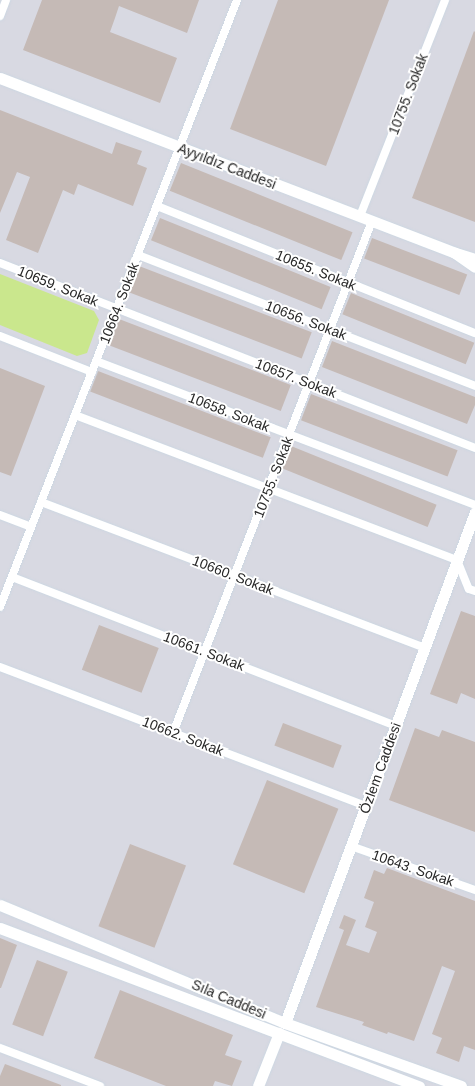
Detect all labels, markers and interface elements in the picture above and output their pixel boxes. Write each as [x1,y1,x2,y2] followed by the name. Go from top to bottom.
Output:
[385,51,431,137] street label: 10755. Sokak
[175,140,279,192] street label: Ayyıldız Caddesi
[273,246,359,294] street label: 10655. Sokak
[96,260,142,346] street label: 10664. Sokak
[15,262,101,310] street label: 10659. Sokak
[263,297,349,343] street label: 10656. Sokak
[253,355,339,401] street label: 10657. Sokak
[186,389,272,435] street label: 10658. Sokak
[250,434,296,520] street label: 10755. Sokak
[190,552,276,598] street label: 10660. Sokak
[161,628,247,674] street label: 10661. Sokak
[140,713,226,759] street label: 10662. Sokak
[356,720,404,816] street label: Özlem Caddesi
[370,846,456,890] street label: 10643. Sokak
[189,976,269,1022] street label: Sıla Caddesi

